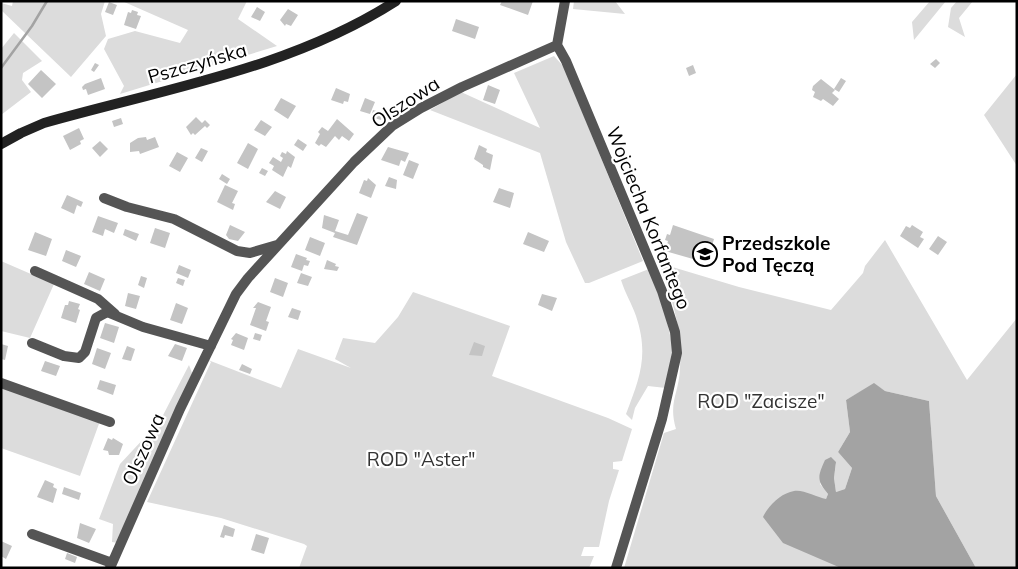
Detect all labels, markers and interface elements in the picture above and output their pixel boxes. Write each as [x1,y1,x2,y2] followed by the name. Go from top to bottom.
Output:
[145,37,249,89] street label: Pszczyńska
[366,71,444,133] street label: Olszowa
[601,123,697,313] street label: Wojciecha Korfantego
[722,231,830,277] place label: Przedszkole Pod Tęczą
[692,241,718,267] school or university icon: Przedszkole Pod Tęczą
[697,389,825,413] park label: ROD "Zacisze"
[116,409,170,489] street label: Olszowa
[367,447,475,471] park label: ROD "Aster"

